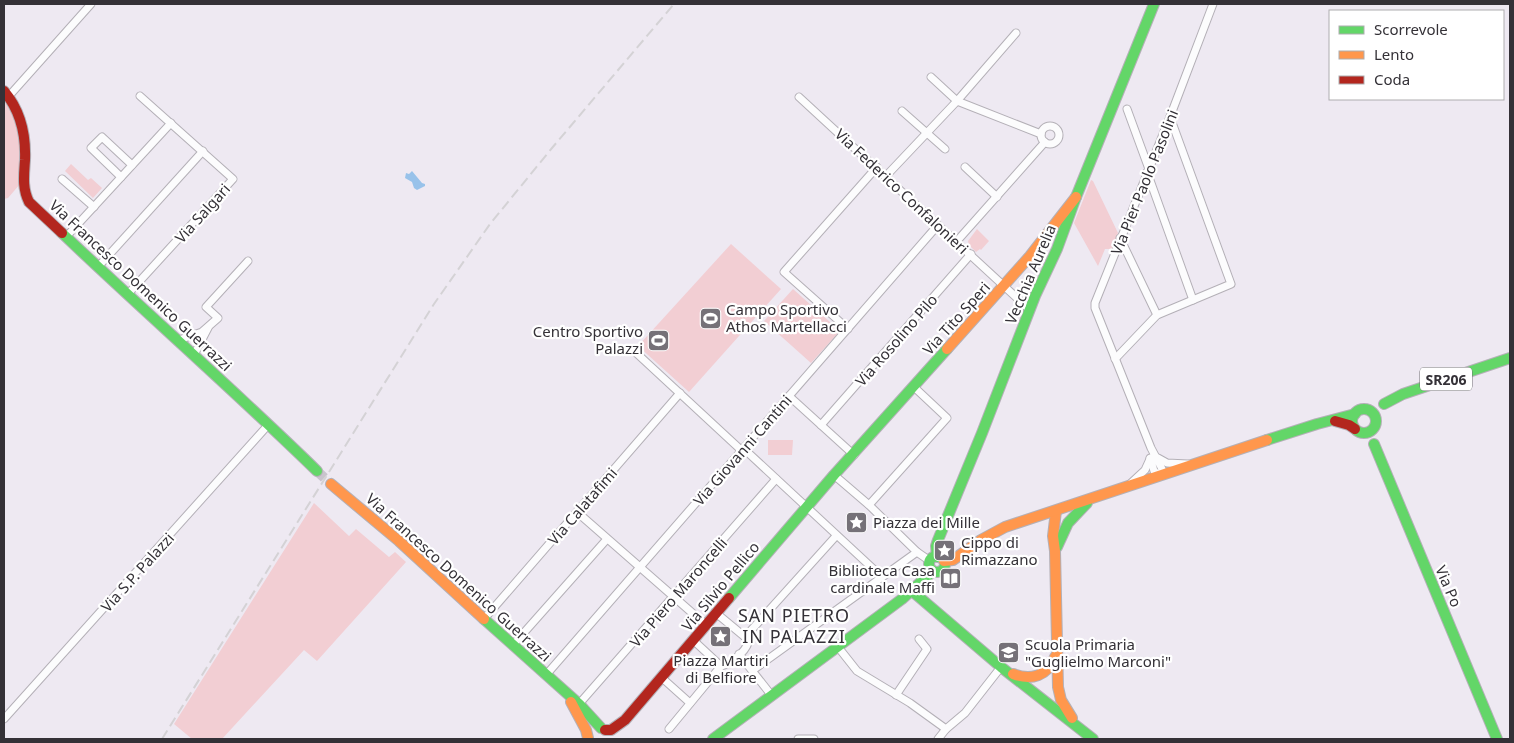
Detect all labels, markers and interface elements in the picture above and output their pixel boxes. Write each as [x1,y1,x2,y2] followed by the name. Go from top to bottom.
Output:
[1329,10,1504,100] legend
[1374,19,1448,39] text: Scorrevole
[1374,44,1414,64] text: Lento
[1374,69,1410,89] text: Coda
[1106,107,1182,257] street label: Via Pier Paolo Pasolini
[831,124,973,258] street label: Via Federico Confalonieri
[170,179,234,247] street label: Via Salgari
[45,195,237,375] street label: Via Francesco Domenico Guerrazzi
[1000,221,1060,327] street label: Vecchia Aurelia
[918,277,994,359] street label: Via Tito Speri
[850,290,942,390] street label: Via Rosolino Pilo
[726,299,847,336] place label: Campo Sportivo Athos Martellacci
[698,306,722,330] sports icon: Campo Sportivo Athos Martellacci
[533,321,643,358] place label: Centro Sportivo Palazzi
[647,328,671,352] sports icon: Centro Sportivo Palazzi
[1420,368,1472,390] road number: SR206
[688,390,796,510] street label: Via Giovanni Cantini
[543,463,621,549] street label: Via Calatafimi
[362,488,556,666] street label: Via Francesco Domenico Guerrazzi
[845,510,869,534] place icon: Piazza dei Mille
[873,512,980,532] place label: Piazza dei Mille
[96,528,178,616] street label: Via S.P. Palazzi
[961,532,1038,569] place label: Cippo di Rimazzano
[625,533,731,651] street label: Via Piero Maroncelli
[677,537,763,635] street label: Via Silvio Pellico
[933,539,957,563] place icon: Cippo di Rimazzano
[828,560,935,597] place label: Biblioteca Casa cardinale Maffi
[1431,562,1467,610] street label: Via Po
[939,567,963,591] library icon: Biblioteca Casa cardinale Maffi
[738,603,850,648] district label: SAN PIETRO IN PALAZZI
[709,625,733,649] place icon: Piazza Martiri di Belfiore
[1025,634,1171,671] place label: Scuola Primaria "Guglielmo Marconi"
[997,641,1021,665] school or university icon: Scuola Primaria "Guglielmo Marconi"
[673,650,769,687] place label: Piazza Martiri di Belfiore

